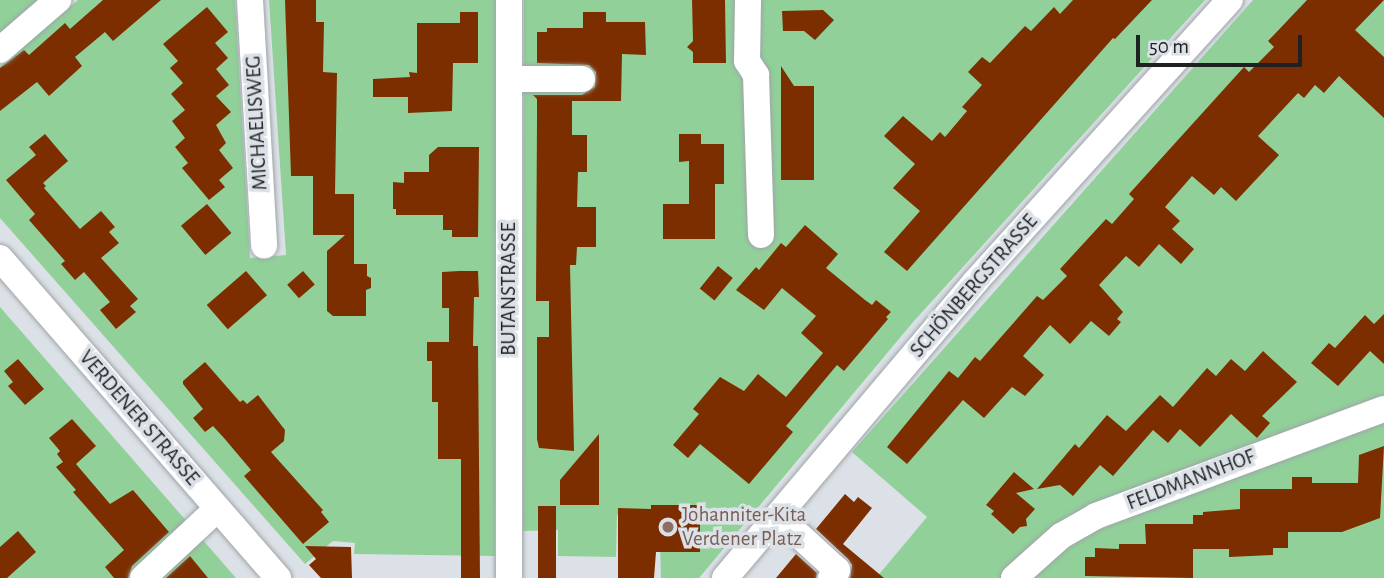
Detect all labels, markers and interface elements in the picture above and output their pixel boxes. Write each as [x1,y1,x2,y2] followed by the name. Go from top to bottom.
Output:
[1139,21,1305,65] scale bar
[1149,36,1189,57] text: 50 m
[241,55,273,191] street label: MICHAELISWEG
[905,209,1043,363] street label: SCHÖNBERGSTRASSE
[496,222,522,356] street label: BUTANSTRASSE
[74,345,204,491] street label: VERDENER STRASSE
[1123,444,1259,516] street label: FELDMANNHOF
[682,502,806,552] place label: Johanniter-Kita Verdener Platz
[660,519,676,535] marker: Johanniter-Kita Verdener Platz

